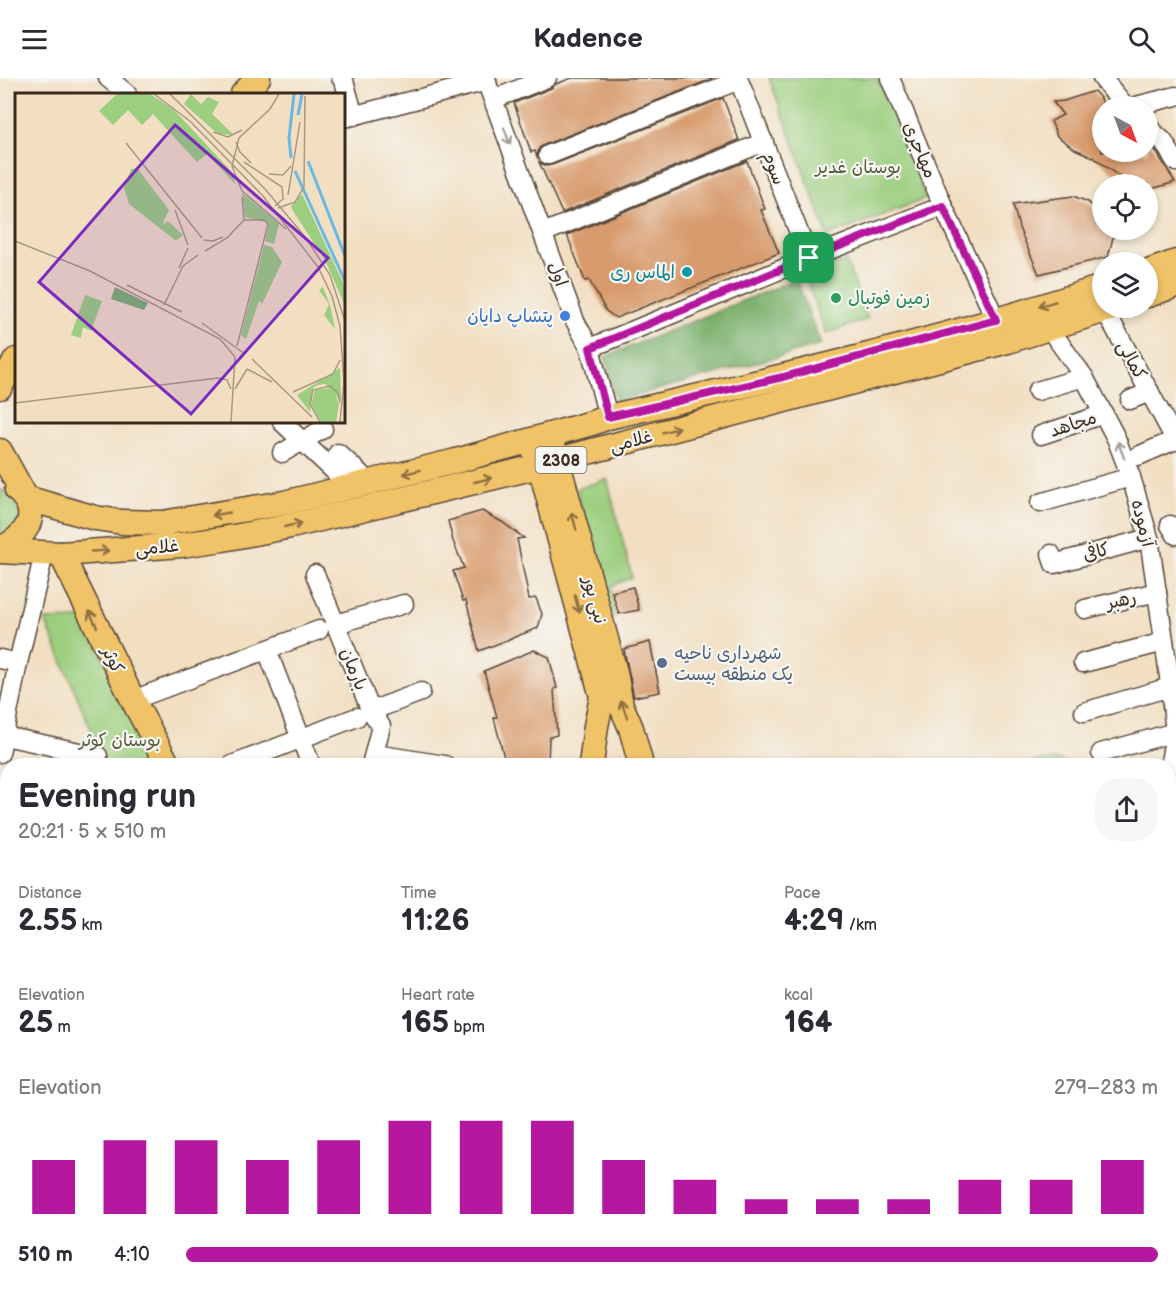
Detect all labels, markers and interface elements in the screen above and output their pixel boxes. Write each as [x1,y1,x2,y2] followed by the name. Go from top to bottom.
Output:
[18,23,51,56] icon: menu
[533,23,643,55] text: Kadence
[1125,23,1158,56] icon: search
[15,93,345,423] inset map
[1092,96,1158,162] north arrow
[1092,96,1158,318] map controls
[898,119,941,181] street label: مهاجری
[503,126,514,145] one-way arrow
[755,148,789,189] street label: سوم
[813,157,901,178] park label: بوستان غدیر
[1092,174,1158,240] button: locate
[783,232,834,283] pin
[792,241,825,274] icon: arrive
[1092,252,1158,318] button: layers
[543,259,572,289] street label: اول
[610,262,675,283] place label: الماس ری
[680,265,694,279] marker: الماس ری
[848,288,930,309] place label: زمین فوتبال
[829,291,843,305] marker: زمین فوتبال
[1038,299,1057,310] one-way arrow
[467,306,553,328] place label: پتشاپ دایان
[558,309,572,323] marker: پتشاپ دایان
[1112,337,1151,384] street label: کمالی
[1047,407,1099,442] street label: مجاهد
[661,424,680,435] one-way arrow
[607,426,655,457] street label: غلامی
[1114,441,1125,460] one-way arrow
[536,447,586,473] road number: 2308
[403,466,422,478] one-way arrow
[473,473,492,485] one-way arrow
[1127,497,1159,550] street label: آزموده
[212,509,232,520] one-way arrow
[567,512,579,531] one-way arrow
[283,519,302,530] one-way arrow
[134,535,180,560] street label: غلامی
[1080,537,1112,566] street label: کافی
[90,546,110,557] one-way arrow
[577,572,611,626] street label: نبی پور
[1102,587,1138,615] street label: رهبر
[572,594,583,613] one-way arrow
[87,611,99,629] one-way arrow
[96,642,128,677] street label: کوثر
[674,643,793,685] place label: شهرداری ناحیه یک منطقه بیست
[336,645,371,693] street label: بارمان
[655,656,669,670] marker: شهرداری ناحیه یک منطقه بیست
[617,700,628,719] one-way arrow
[77,730,161,751] park label: بوستان کوثر
[18,777,196,817] text: Evening run
[1095,778,1158,841] button: share
[18,820,166,844] text: 20:21 · 5 × 510 m
[18,884,82,903] text: Distance
[401,884,436,903] text: Time
[784,884,820,903] text: Pace
[18,903,77,939] text: 2.55
[401,903,470,939] text: 11:26
[784,903,844,939] text: 4:29
[77,916,103,935] text: km
[844,916,877,935] text: /km
[18,986,85,1005] text: Elevation
[401,986,475,1005] text: Heart rate
[784,986,813,1005] text: kcal
[18,1005,53,1041] text: 25
[401,1005,449,1041] text: 165
[784,1005,832,1041] text: 164
[53,1018,71,1037] text: m
[449,1018,485,1037] text: bpm
[18,1076,101,1100] text: Elevation
[1054,1076,1158,1100] text: 279–283 m
[18,1243,73,1267] text: 510 m
[114,1243,150,1267] text: 4:10

